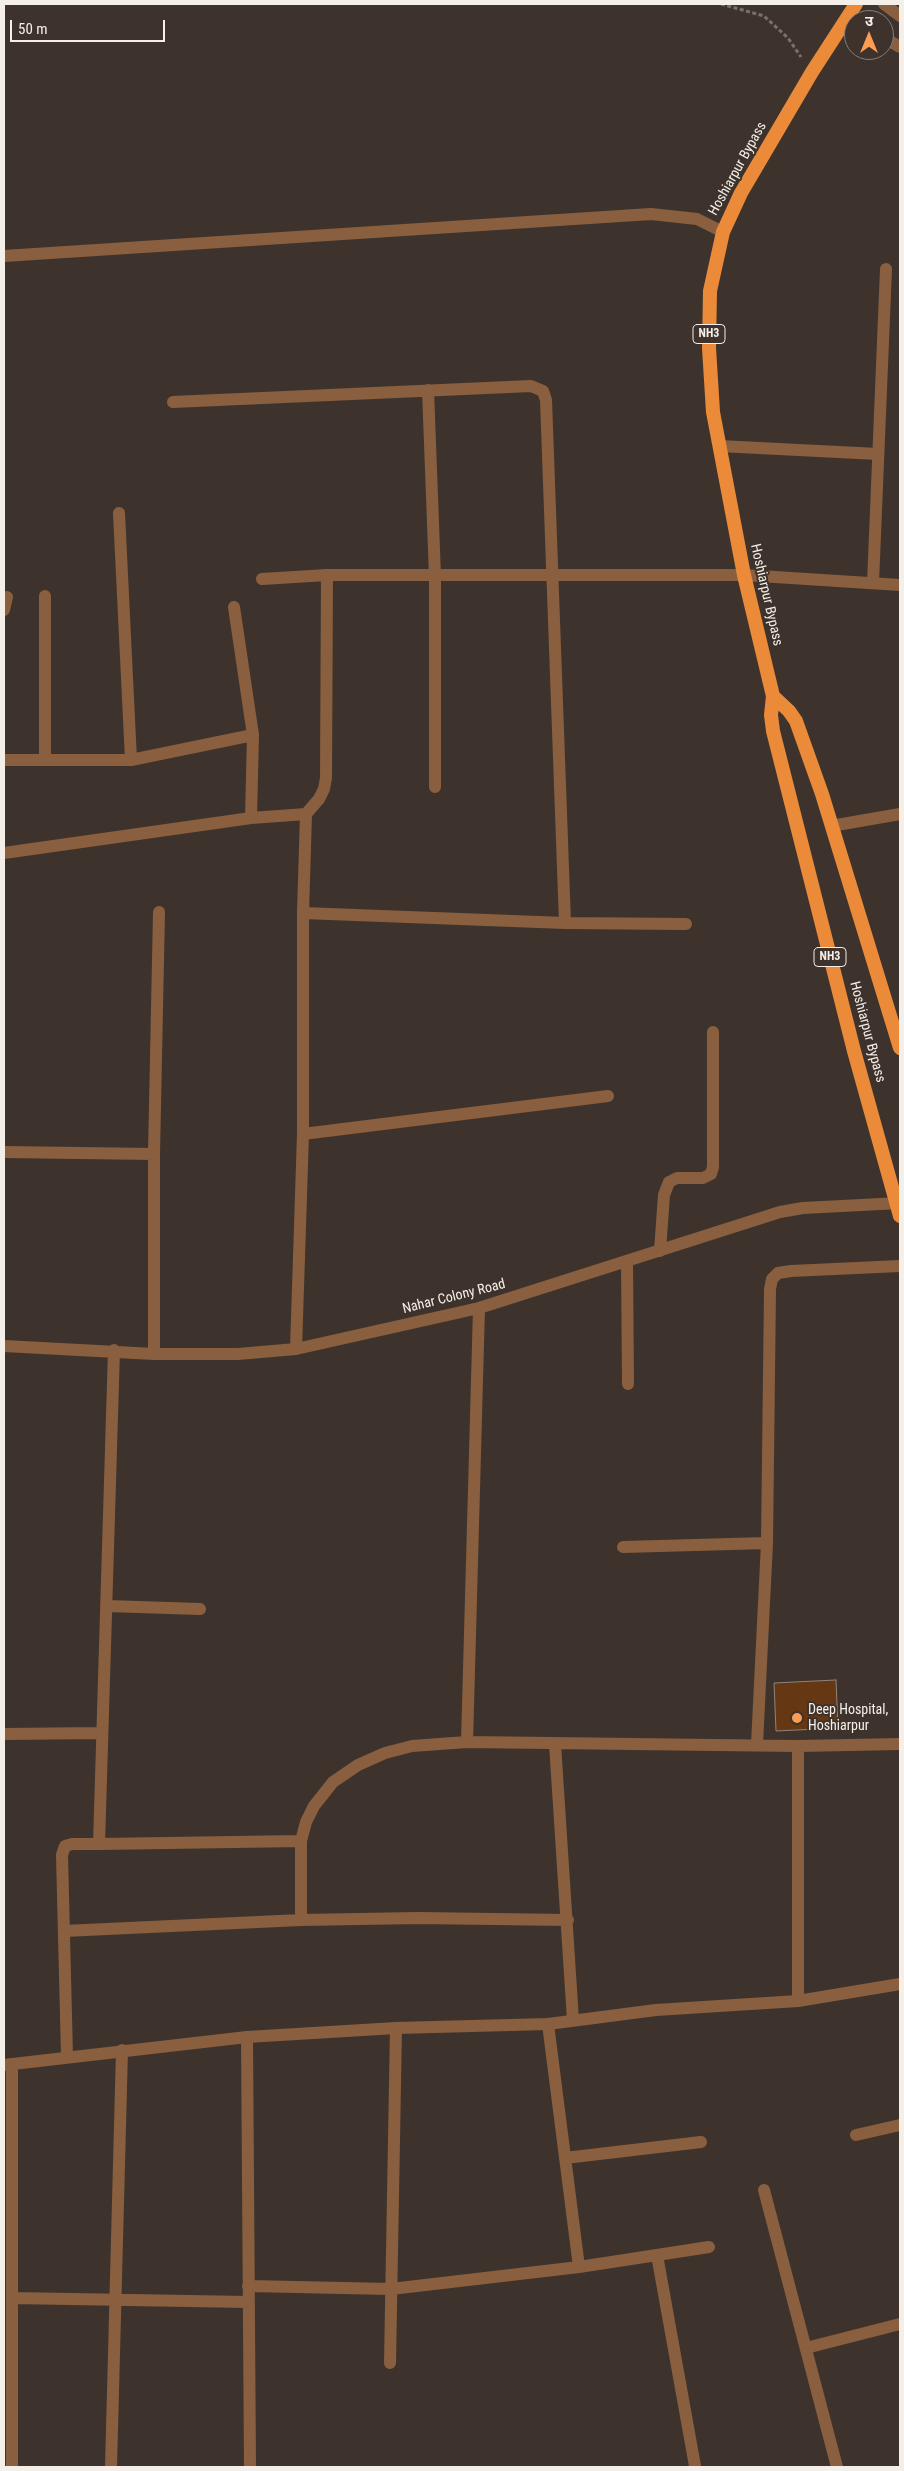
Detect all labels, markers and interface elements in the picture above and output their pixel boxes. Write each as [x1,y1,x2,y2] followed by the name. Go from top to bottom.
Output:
[12,10,168,42] scale bar
[844,10,894,60] north arrow
[865,13,873,29] text: उ
[18,20,48,38] text: 50 m
[705,119,771,219] street label: Hoshiarpur Bypass
[693,324,725,344] road number: NH3
[746,542,786,648] street label: Hoshiarpur Bypass
[814,948,846,966] road number: NH3
[845,980,889,1084] street label: Hoshiarpur Bypass
[401,1276,507,1318] street label: Nahar Colony Road
[808,1702,888,1734] place label: Deep Hospital, Hoshiarpur
[790,1711,804,1725] marker: Deep Hospital, Hoshiarpur

